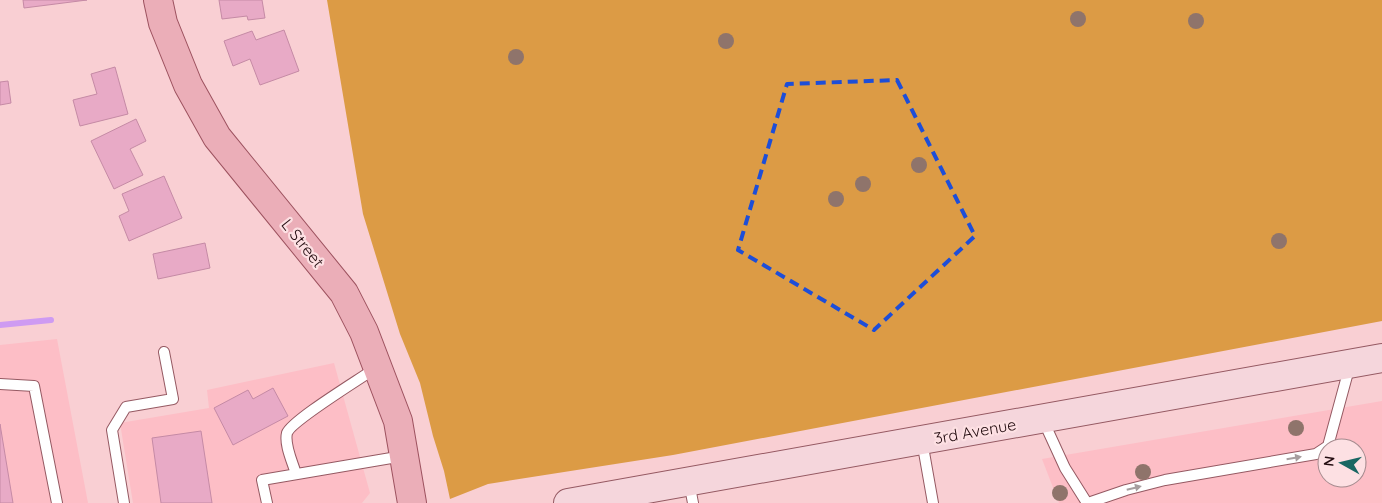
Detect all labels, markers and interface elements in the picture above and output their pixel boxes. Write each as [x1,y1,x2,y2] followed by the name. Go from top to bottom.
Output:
[277,215,329,271] street label: L Street
[932,414,1018,448] street label: 3rd Avenue
[1317,438,1367,488] north arrow
[1286,454,1302,462] one-way arrow
[1319,455,1339,468] text: N
[1127,484,1142,492] one-way arrow

